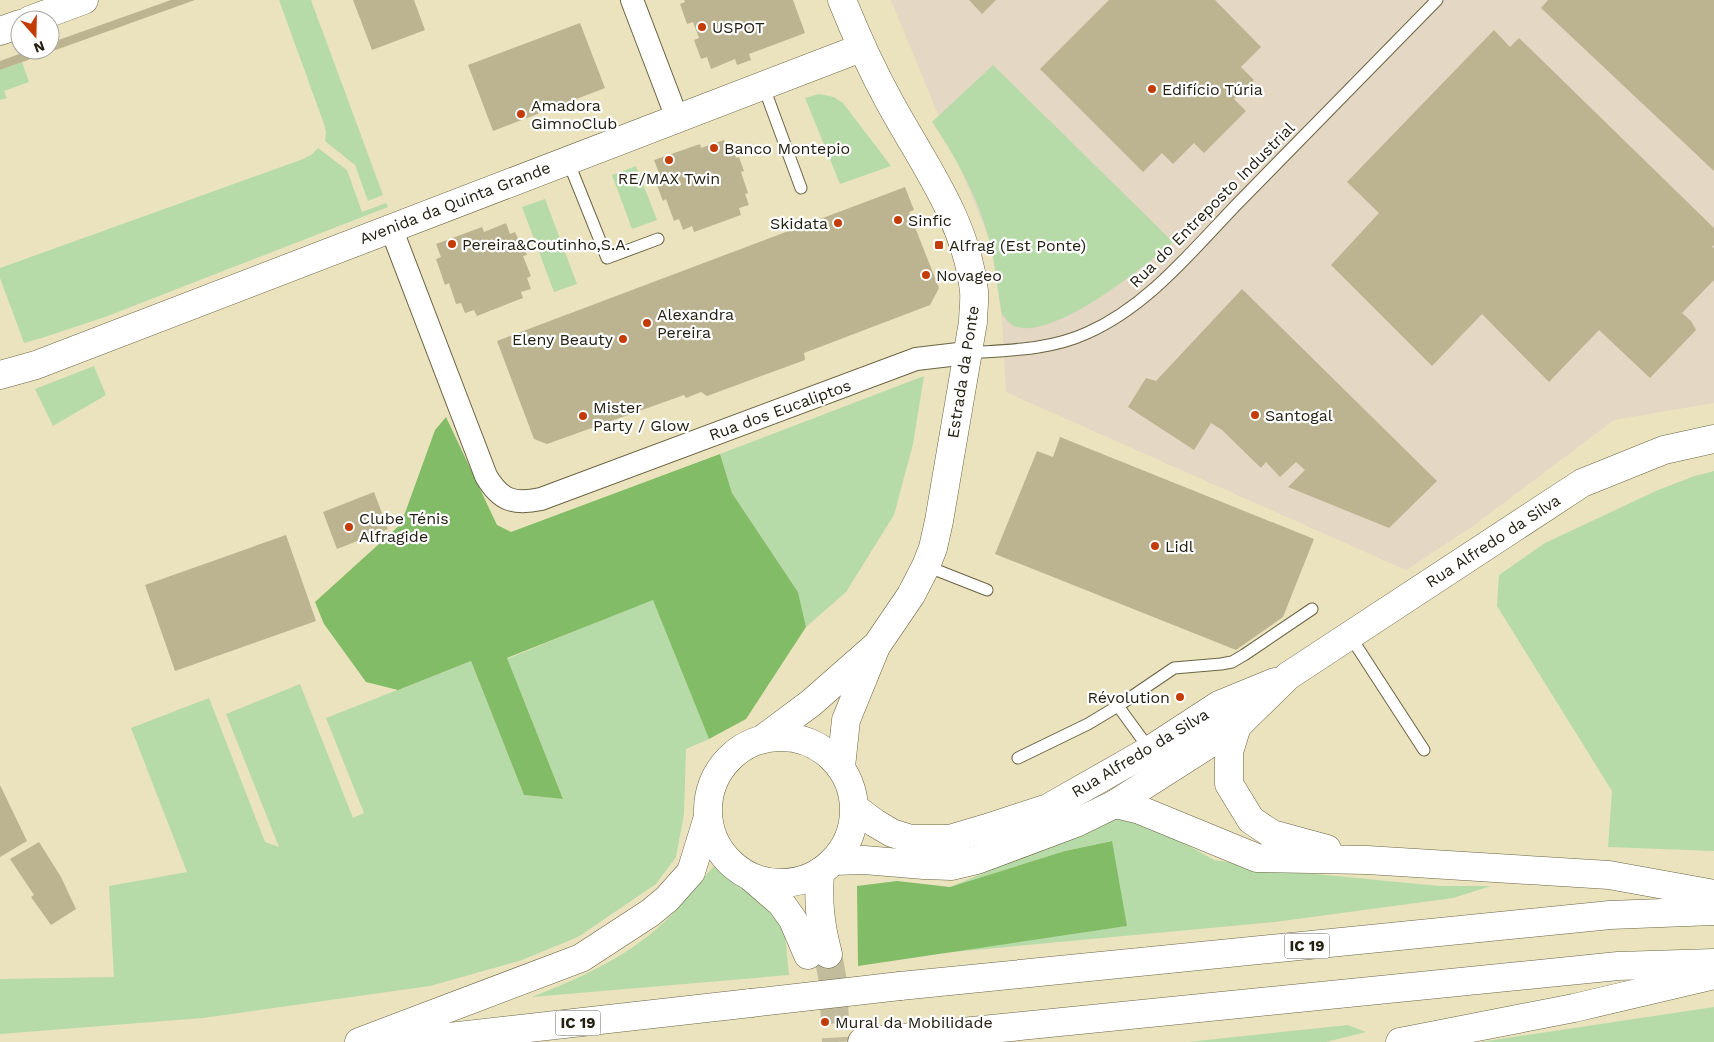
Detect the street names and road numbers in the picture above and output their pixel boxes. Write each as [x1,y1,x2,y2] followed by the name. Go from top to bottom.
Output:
[1125,118,1299,292] street label: Rua do Entreposto Industrial
[357,158,553,248] street label: Avenida da Quinta Grande
[943,304,983,440] street label: Estrada da Ponte
[706,375,854,445] street label: Rua dos Eucaliptos
[1422,490,1564,592] street label: Rua Alfredo da Silva
[1068,705,1212,801] street label: Rua Alfredo da Silva
[1284,934,1330,958] road number: IC 19
[556,1010,600,1036] road number: IC 19

